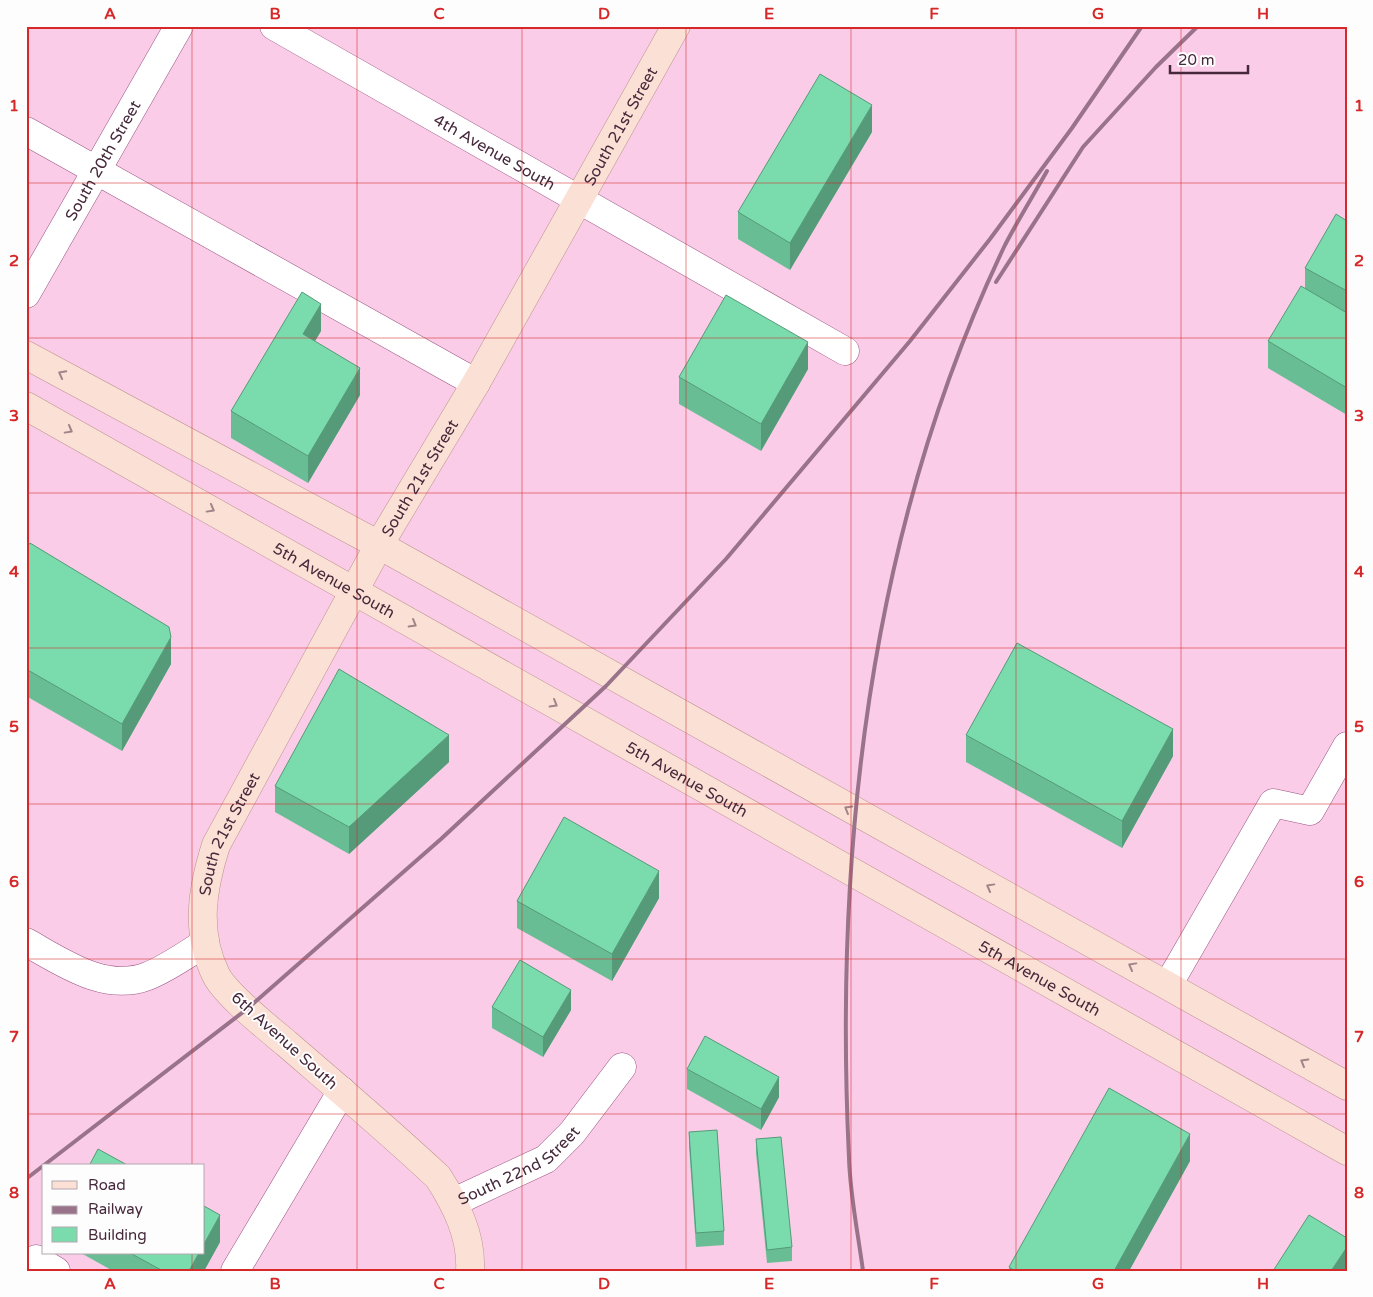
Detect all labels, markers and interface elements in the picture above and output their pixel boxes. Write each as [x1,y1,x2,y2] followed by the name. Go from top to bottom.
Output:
[104,4,116,24] text: A
[269,4,281,24] text: B
[433,4,445,24] text: C
[598,4,610,24] text: D
[764,4,774,24] text: E
[929,4,939,24] text: F
[1092,4,1104,24] text: G
[1257,4,1269,24] text: H
[1170,42,1248,74] scale bar
[1178,51,1215,69] text: 20 m
[580,63,662,189] street label: South 21st Street
[9,96,19,116] text: 1
[1354,96,1364,116] text: 1
[61,97,145,224] street label: South 20th Street
[430,110,559,195] street label: 4th Avenue South
[9,251,19,271] text: 2
[1354,251,1364,271] text: 2
[59,370,68,380] one-way arrow
[9,406,19,426] text: 3
[1354,406,1364,426] text: 3
[377,416,463,541] street label: South 21st Street
[63,423,72,433] one-way arrow
[205,503,214,513] one-way arrow
[269,538,398,623] street label: 5th Avenue South
[9,562,19,582] text: 4
[1354,562,1364,582] text: 4
[407,617,416,627] one-way arrow
[549,698,558,708] one-way arrow
[9,717,19,737] text: 5
[1354,717,1364,737] text: 5
[622,737,751,822] street label: 5th Avenue South
[195,769,265,897] street label: South 21st Street
[844,805,853,815] one-way arrow
[9,872,19,892] text: 6
[1354,872,1364,892] text: 6
[986,883,995,893] one-way arrow
[975,936,1104,1021] street label: 5th Avenue South
[1129,962,1138,972] one-way arrow
[227,988,342,1094] street label: 6th Avenue South
[9,1027,19,1047] text: 7
[1354,1027,1364,1047] text: 7
[1301,1059,1310,1069] one-way arrow
[455,1123,585,1210] street label: South 22nd Street
[42,1164,205,1254] legend
[88,1176,126,1194] text: Road
[9,1183,19,1203] text: 8
[1354,1183,1364,1203] text: 8
[88,1200,143,1218] text: Railway
[88,1226,147,1244] text: Building
[104,1274,116,1294] text: A
[269,1274,281,1294] text: B
[433,1274,445,1294] text: C
[598,1274,610,1294] text: D
[764,1274,774,1294] text: E
[929,1274,939,1294] text: F
[1092,1274,1104,1294] text: G
[1257,1274,1269,1294] text: H

